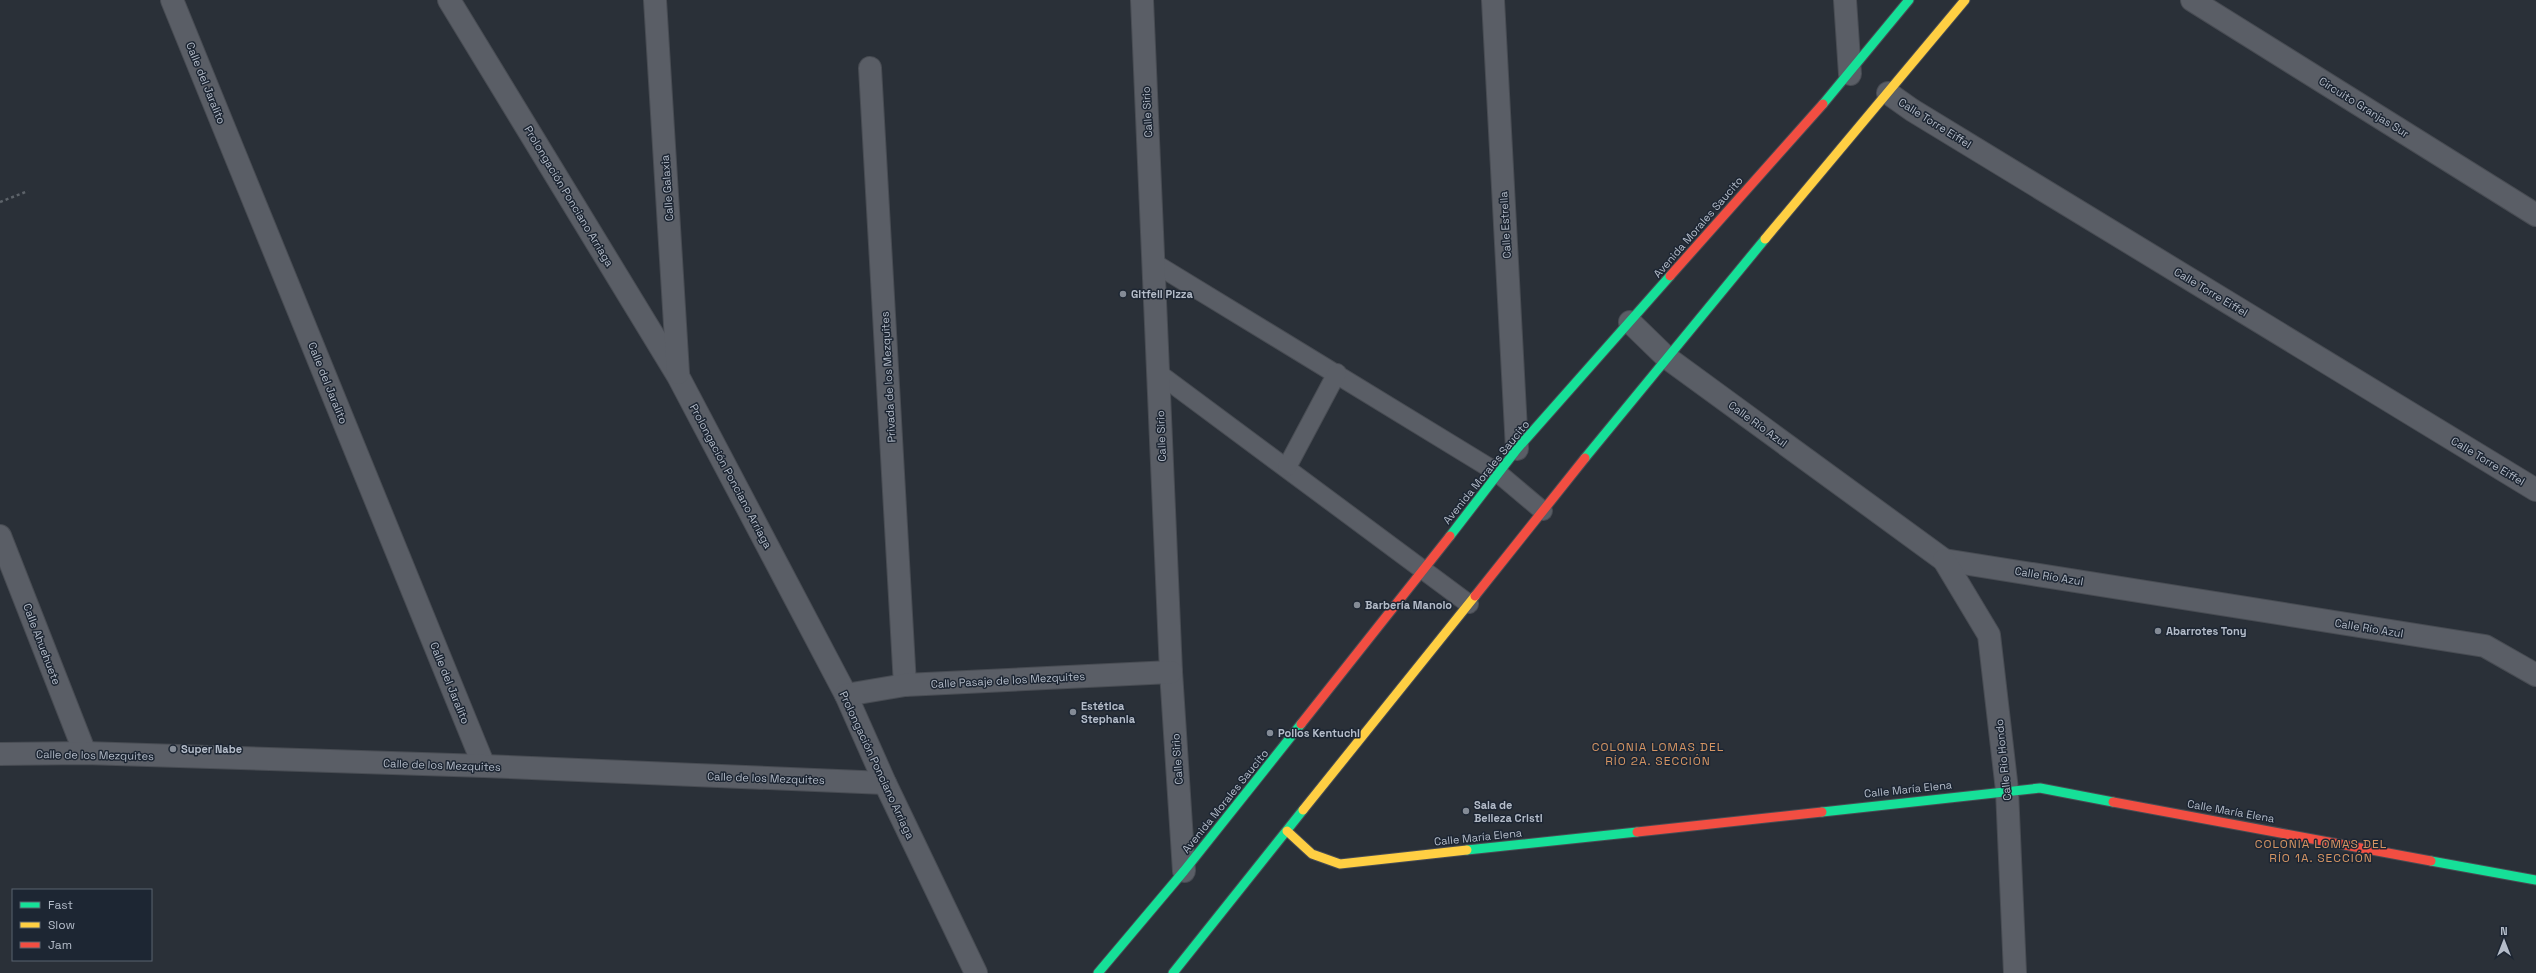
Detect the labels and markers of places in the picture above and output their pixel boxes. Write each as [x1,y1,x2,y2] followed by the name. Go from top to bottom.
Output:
[1131,287,1194,301] place label: Gitfeli Pizza
[1118,289,1128,299] marker: Gitfeli Pizza
[1365,598,1452,612] place label: Barbería Manolo
[1352,600,1362,610] marker: Barbería Manolo
[2166,624,2246,638] place label: Abarrotes Tony
[2153,626,2163,636] marker: Abarrotes Tony
[1081,699,1136,726] place label: Estética Stephania
[1068,707,1078,717] marker: Estética Stephania
[1278,726,1360,740] place label: Pollos Kentuchi
[1265,728,1275,738] marker: Pollos Kentuchi
[181,742,242,756] place label: Super Nabe
[168,744,178,754] marker: Super Nabe
[1474,798,1543,825] place label: Sala de Belleza Cristi
[1461,806,1471,816] marker: Sala de Belleza Cristi

